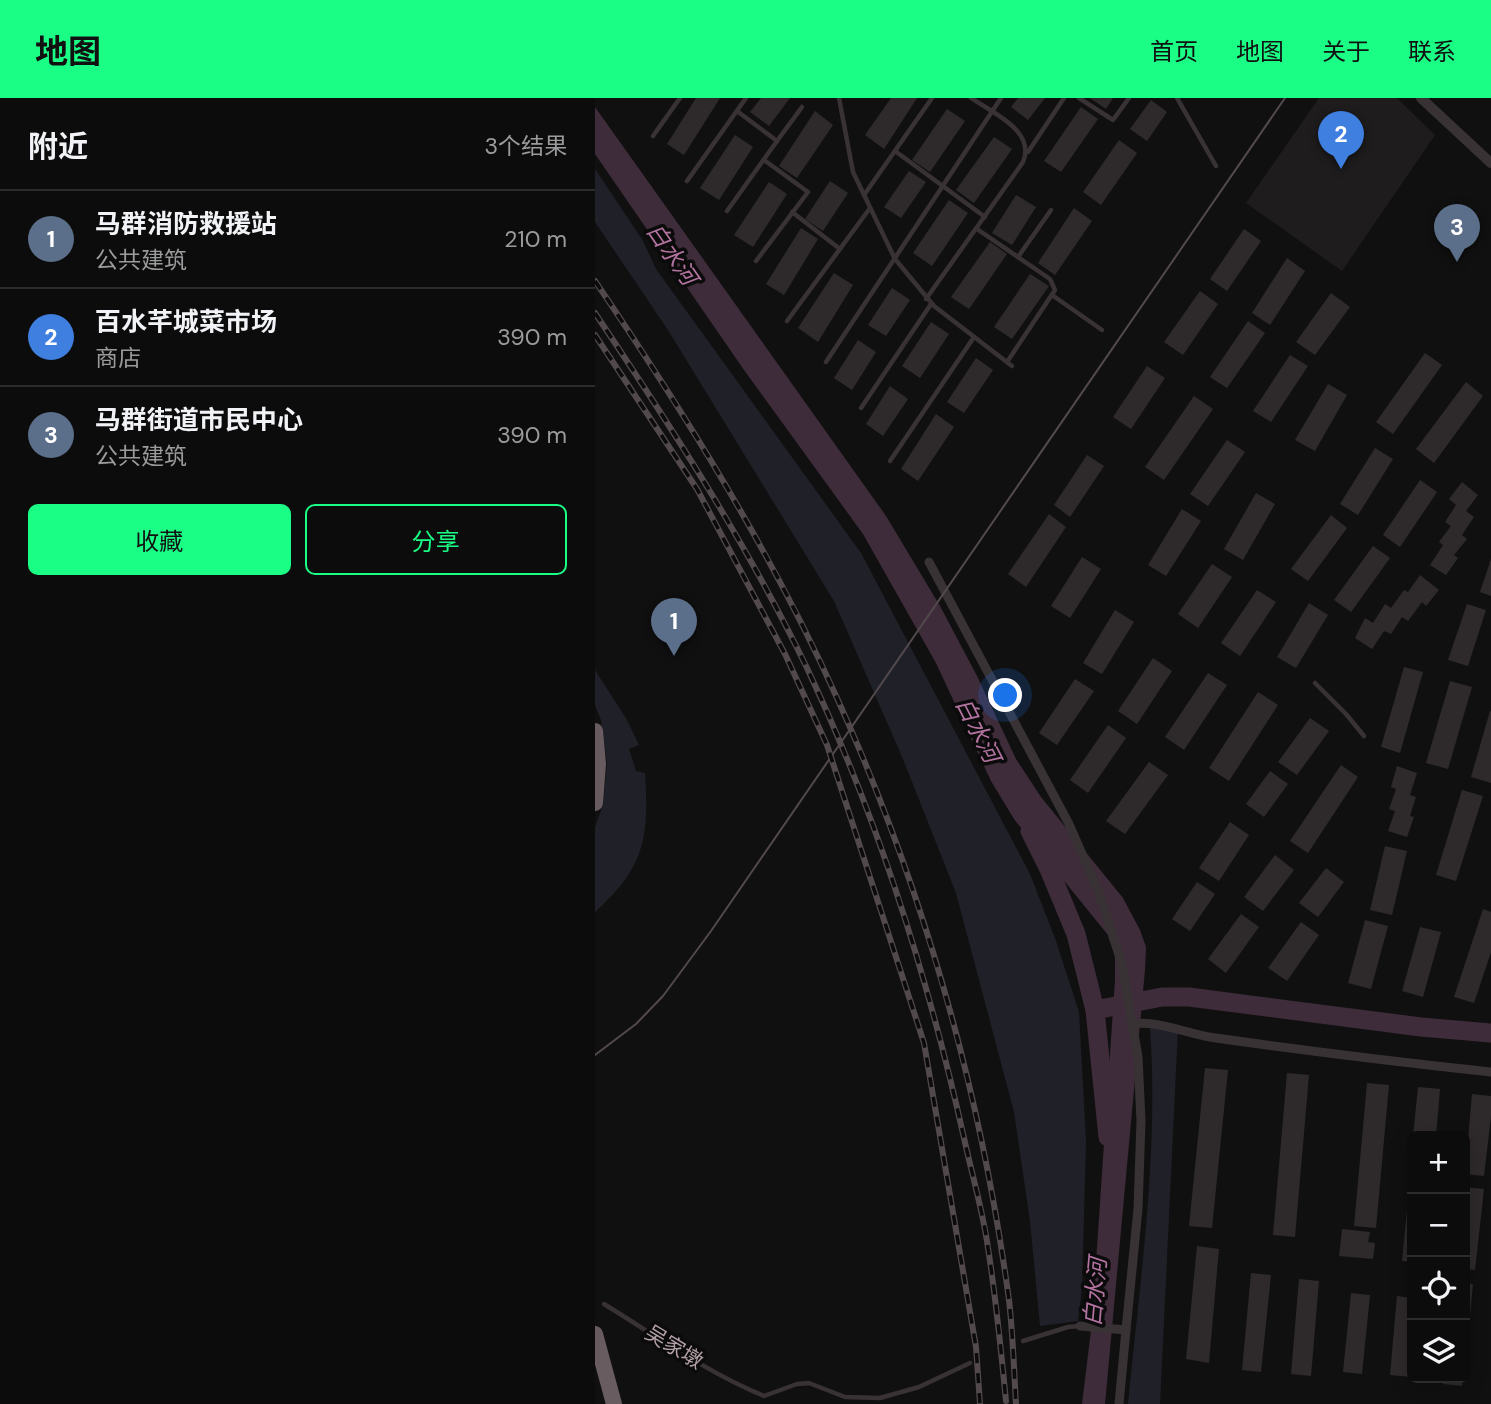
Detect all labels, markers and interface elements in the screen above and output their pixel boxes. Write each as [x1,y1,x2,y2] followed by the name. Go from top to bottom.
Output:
[35,30,101,73] text: 地图
[1150,36,1198,67] text: 首页
[1236,36,1284,67] text: 地图
[1322,36,1370,67] text: 关于
[1408,36,1456,67] text: 联系
[1318,111,1364,169] pin: 2
[28,127,88,166] text: 附近
[484,131,567,161] text: 3个结果
[1434,204,1480,262] pin: 3
[95,207,277,241] text: 马群消防救援站
[640,217,706,294] water label: 白水河
[47,224,55,254] text: 1
[504,224,567,254] text: 210 m
[95,245,187,275] text: 公共建筑
[95,305,277,339] text: 百水芊城菜市场
[44,322,58,352] text: 2
[497,322,567,352] text: 390 m
[95,343,141,373] text: 商店
[95,403,303,437] text: 马群街道市民中心
[44,420,58,450] text: 3
[497,420,567,450] text: 390 m
[95,441,187,471] text: 公共建筑
[28,504,291,575] button: 收藏
[305,504,567,575] button: 分享
[651,598,697,656] pin: 1
[988,678,1022,712] your location
[949,692,1009,771] water label: 白水河
[1407,1131,1470,1383] map controls
[1407,1131,1470,1194] button: +
[1407,1194,1470,1257] button: −
[1077,1252,1113,1328] water label: 白水河
[1407,1257,1470,1320] button: locate
[640,1319,708,1375] street label: 吴家墩
[1407,1320,1470,1383] button: layers

